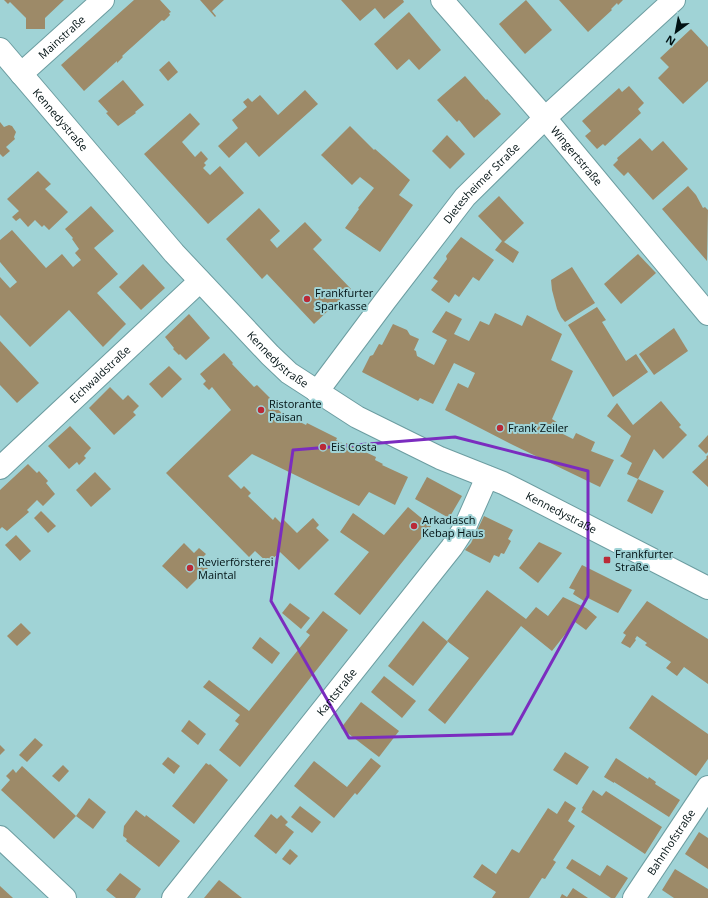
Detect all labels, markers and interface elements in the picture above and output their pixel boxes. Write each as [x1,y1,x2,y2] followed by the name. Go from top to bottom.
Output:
[35,12,88,62] street label: Mainstraße
[656,12,696,52] north arrow
[663,32,678,50] text: N
[30,85,92,154] street label: Kennedystraße
[548,123,606,189] street label: Wingertstraße
[439,139,522,226] street label: Dietesheimer Straße
[315,285,374,313] place label: Frankfurter Sparkasse
[302,294,312,304] marker: Frankfurter Sparkasse
[244,328,311,391] street label: Kennedystraße
[66,342,133,406] street label: Eichwaldstraße
[269,396,322,424] place label: Ristorante Paisan
[256,405,266,415] marker: Ristorante Paisan
[508,420,569,435] place label: Frank Zeiler
[495,423,505,433] marker: Frank Zeiler
[331,439,377,454] place label: Eis Costa
[318,442,328,452] marker: Eis Costa
[523,488,599,537] street label: Kennedystraße
[422,512,484,540] place label: Arkadasch Kebap Haus
[409,521,419,531] marker: Arkadasch Kebap Haus
[615,546,674,574] place label: Frankfurter Straße
[198,554,274,582] place label: Revierförsterei Maintal
[602,555,612,565] marker: Frankfurter Straße
[185,563,195,573] marker: Revierförsterei Maintal
[313,665,360,719] street label: Kantstraße
[643,806,698,878] street label: Bahnhofstraße

